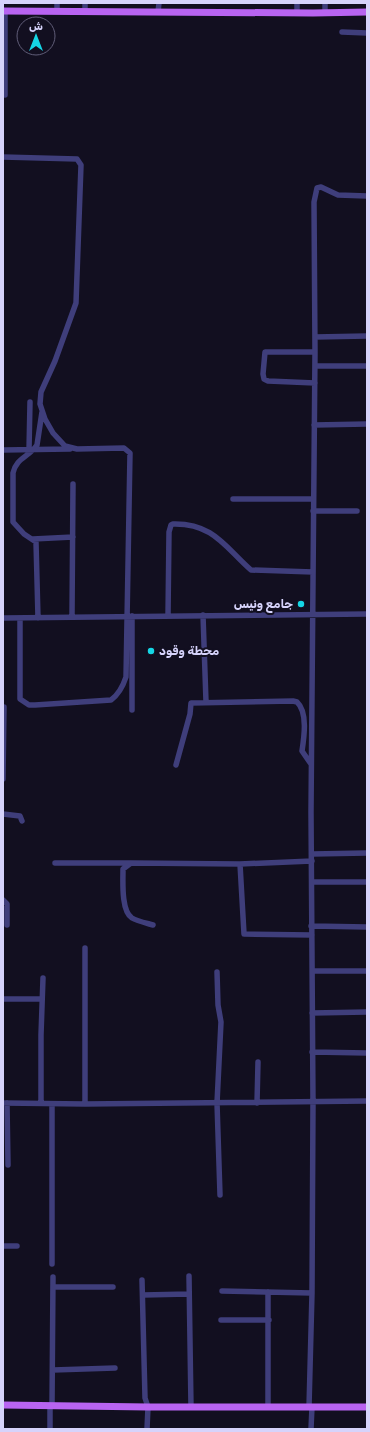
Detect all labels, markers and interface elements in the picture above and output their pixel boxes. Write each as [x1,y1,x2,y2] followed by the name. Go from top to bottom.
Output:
[16,16,56,56] north arrow
[29,20,43,33] text: ش
[234,597,293,613] place label: جامع ونيس
[296,599,306,609] marker: جامع ونيس
[159,644,219,658] place label: محطة وقود
[146,646,156,656] marker: محطة وقود

